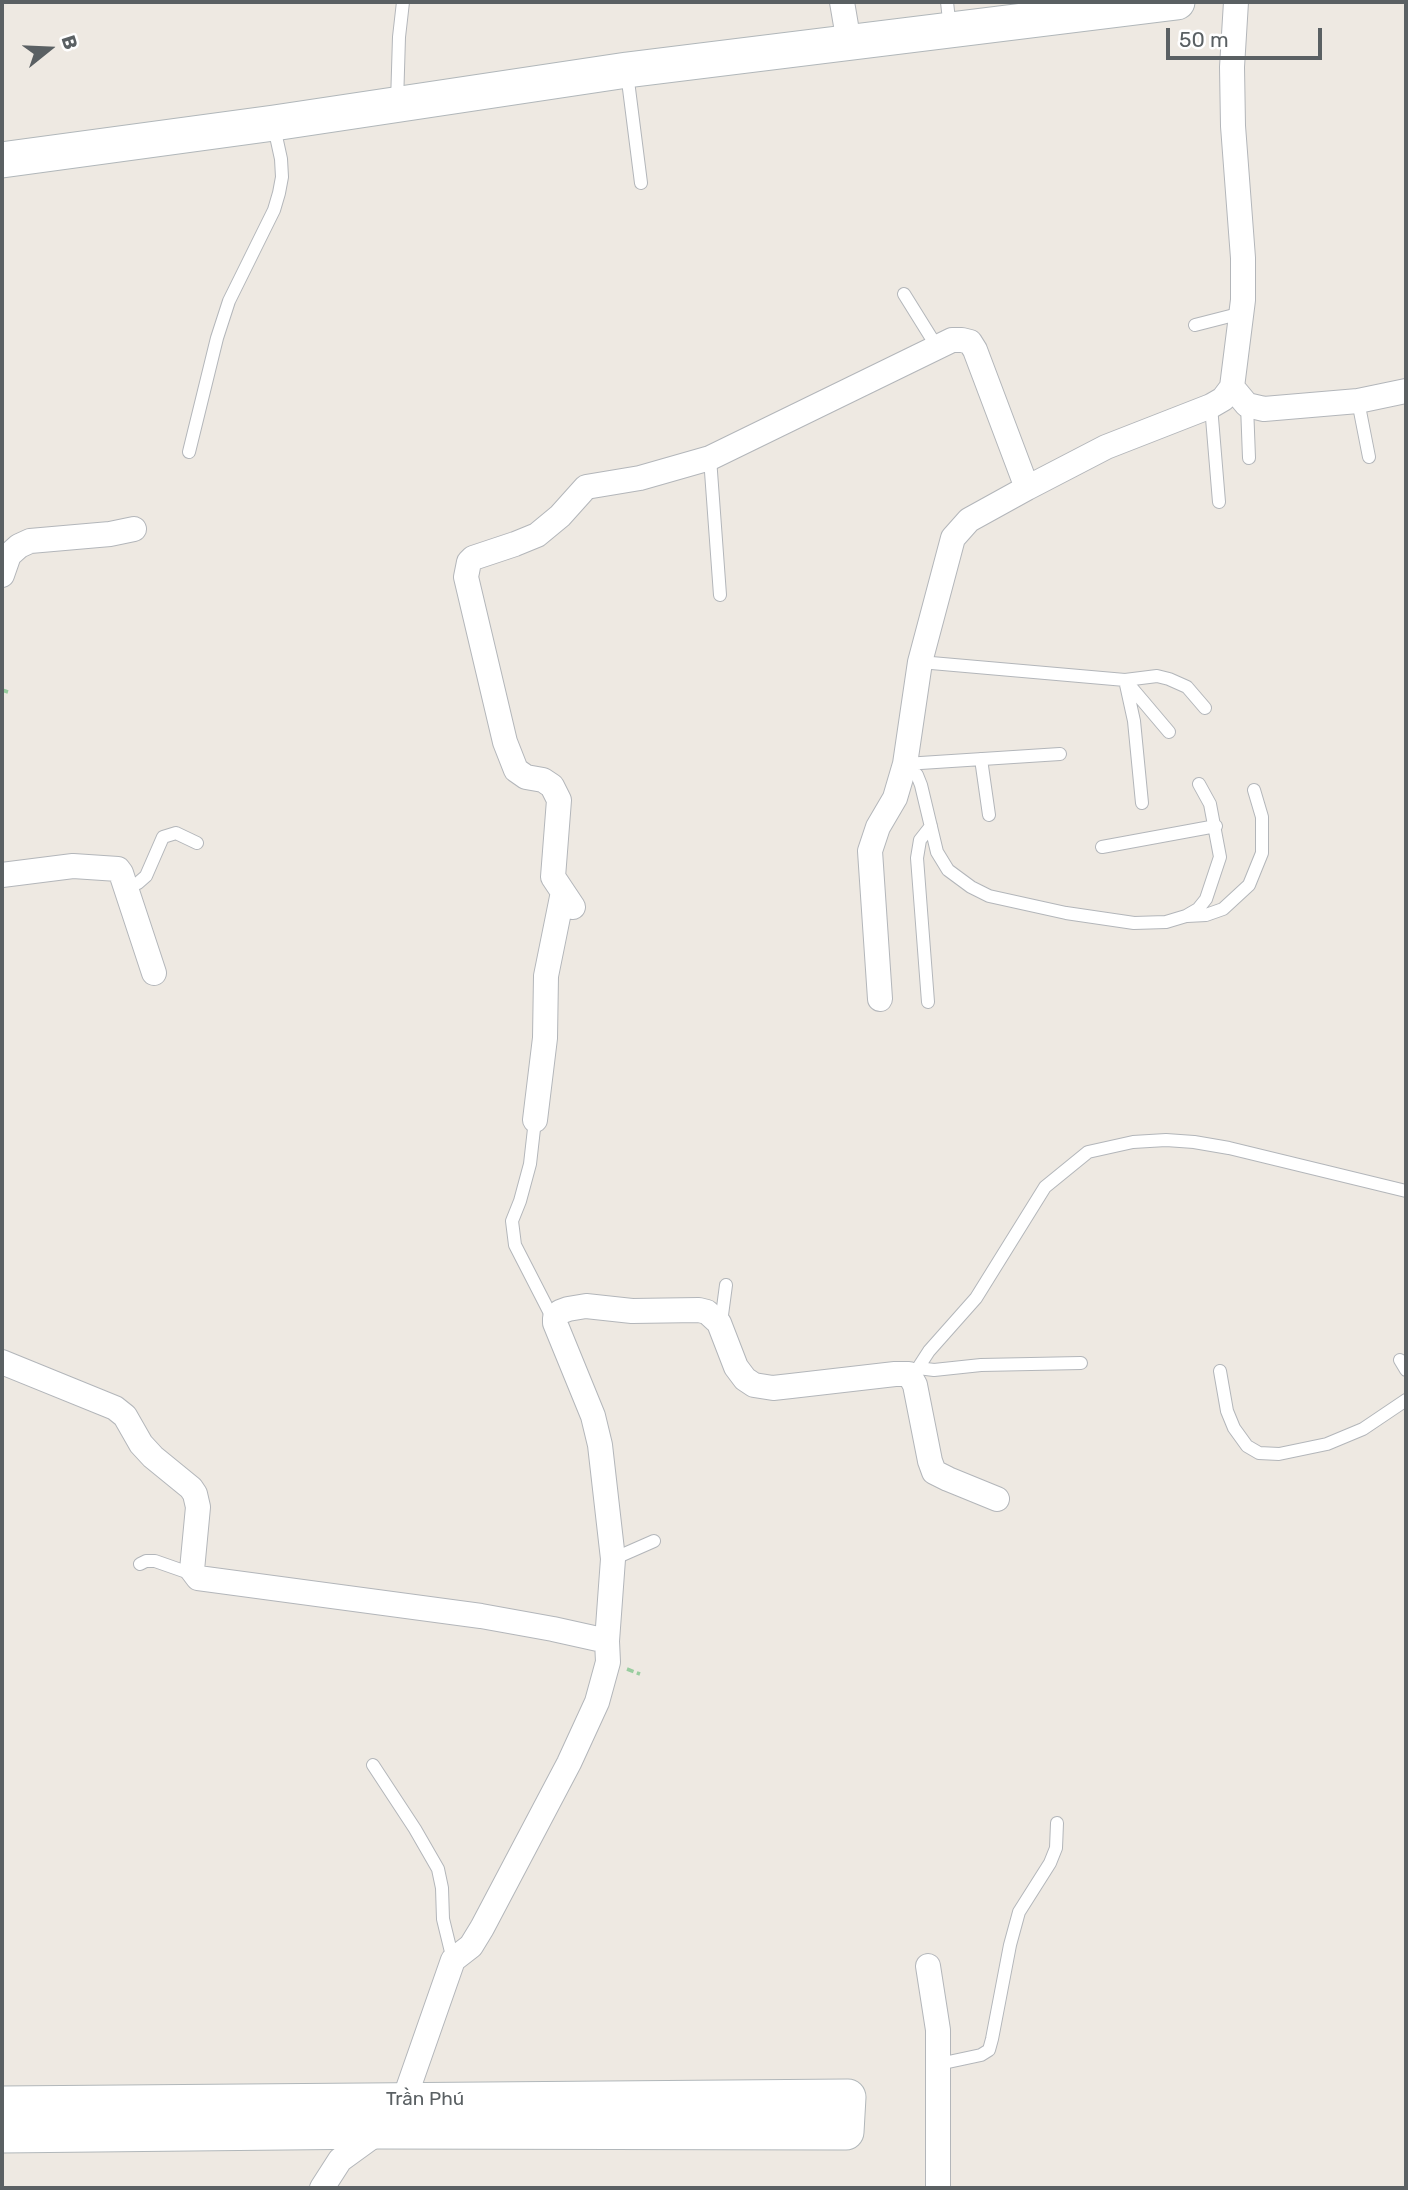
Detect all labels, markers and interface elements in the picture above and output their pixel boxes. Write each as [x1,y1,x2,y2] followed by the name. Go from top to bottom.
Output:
[14,14,84,84] north arrow
[1170,14,1326,58] scale bar
[1179,27,1229,52] text: 50 m
[56,32,82,52] text: B
[386,2089,464,2111] street label: Trần Phú

